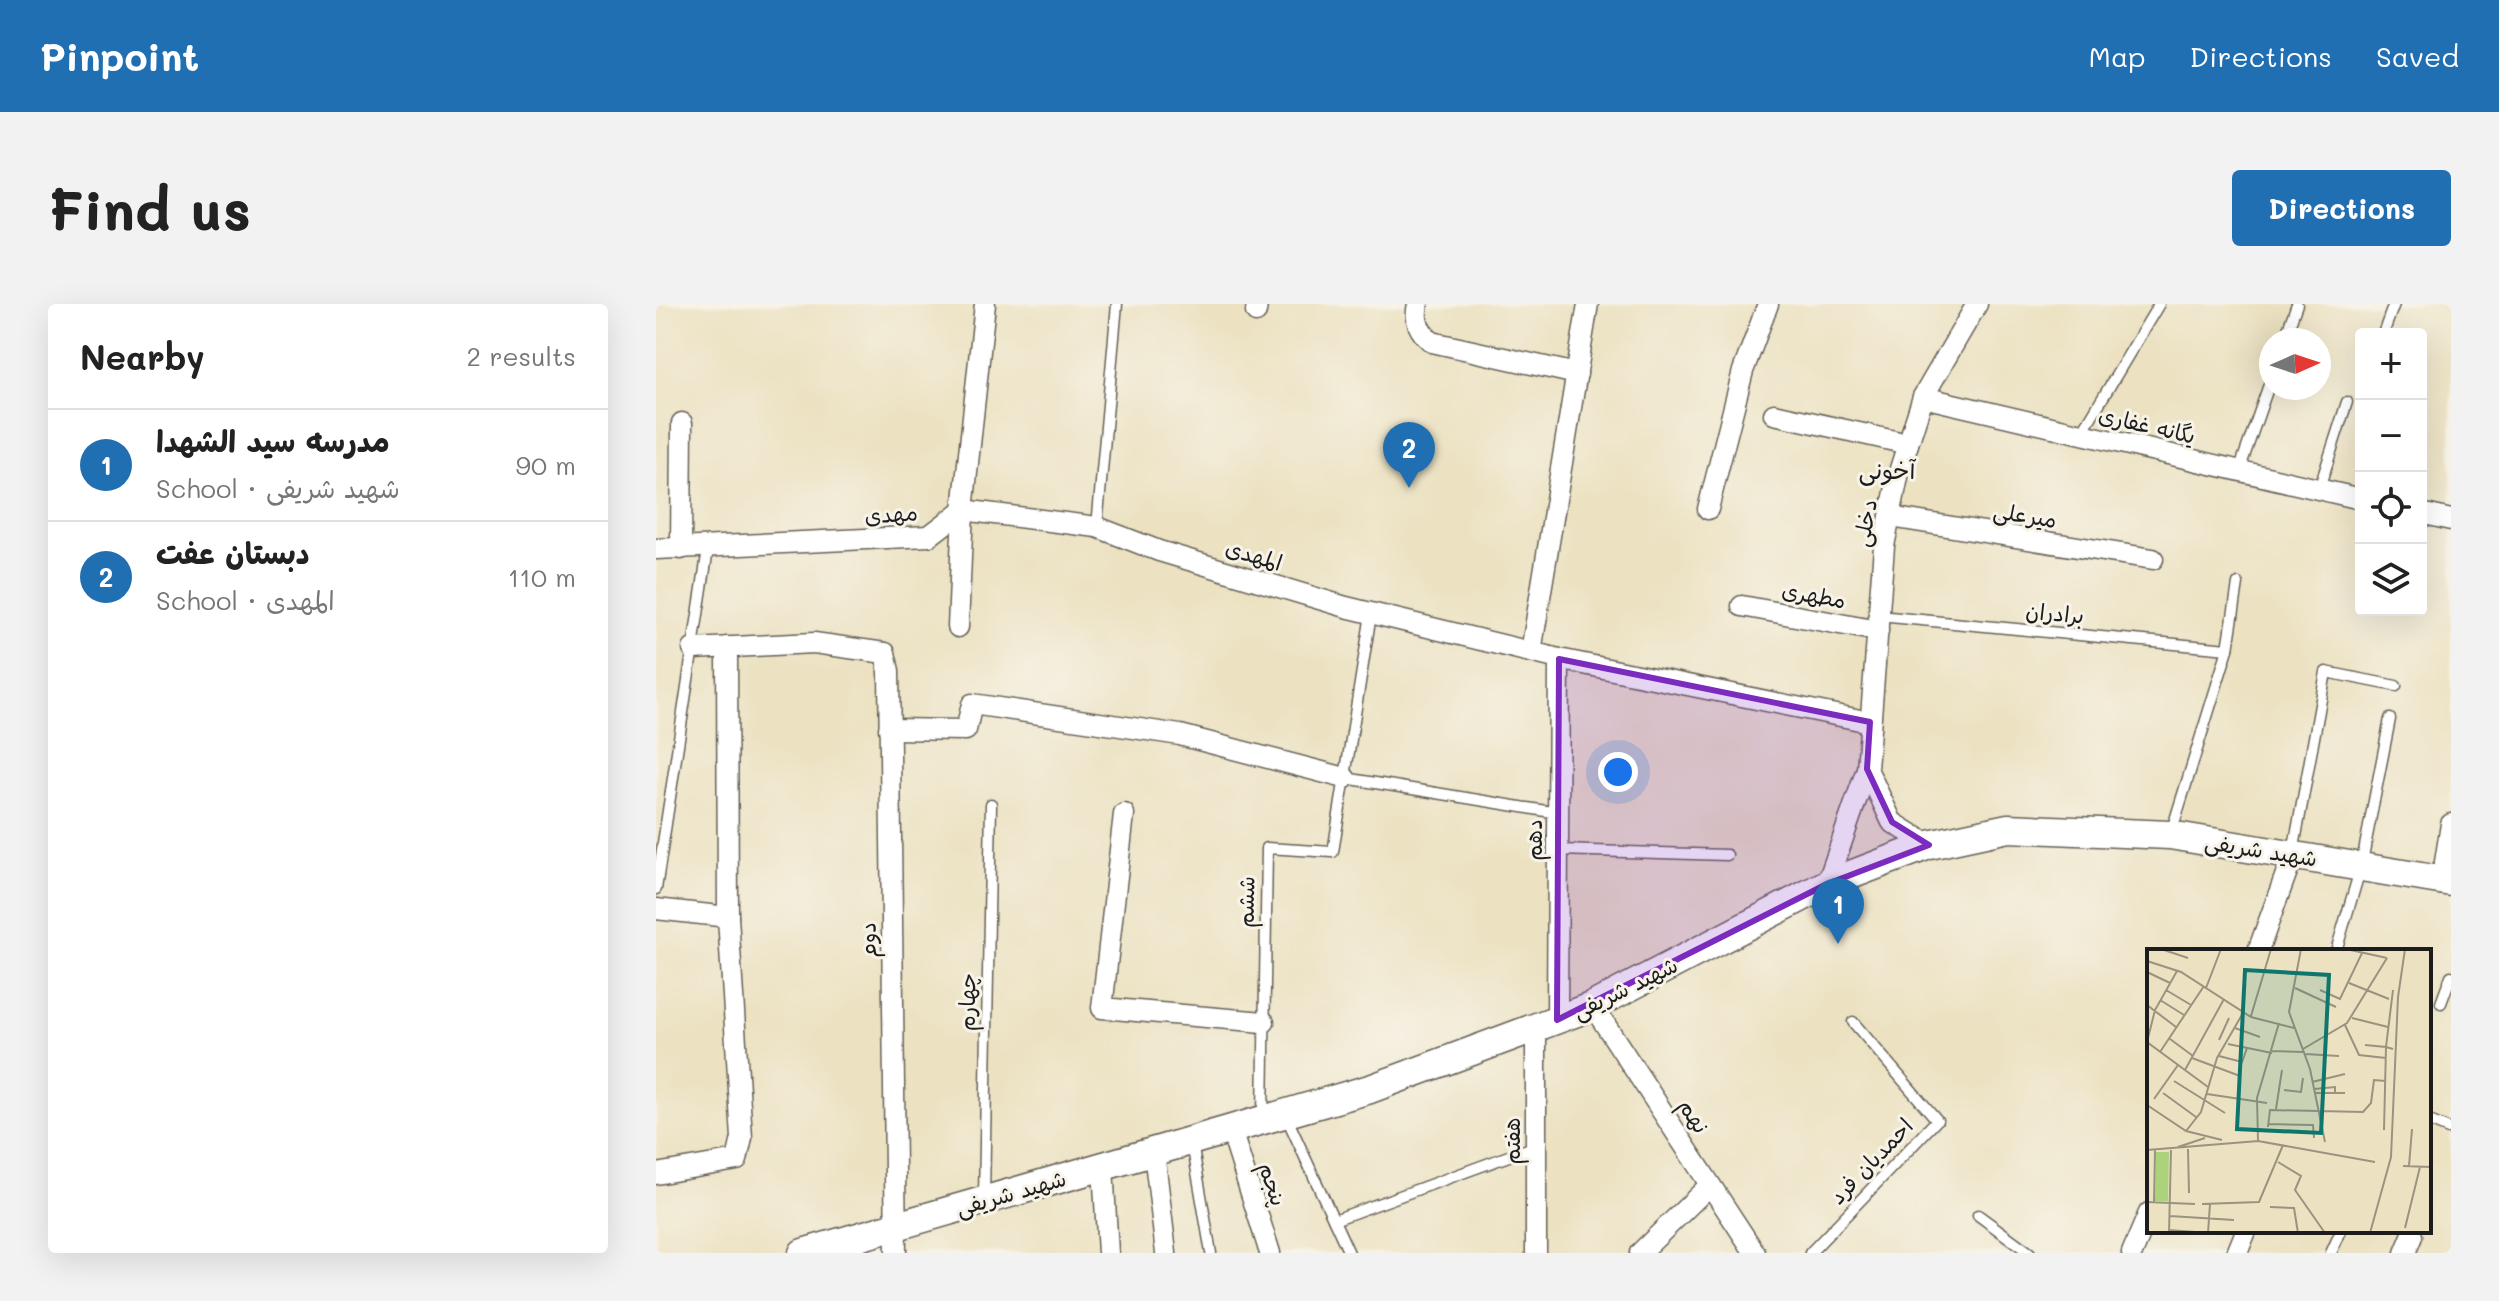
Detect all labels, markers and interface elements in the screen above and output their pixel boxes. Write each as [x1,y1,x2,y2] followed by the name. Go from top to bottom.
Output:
[40,31,199,81] text: Pinpoint
[2089,38,2146,74] text: Map
[2190,38,2332,74] text: Directions
[2376,38,2459,74] text: Saved
[2232,170,2451,246] button: Directions
[48,172,251,245] text: Find us
[2259,328,2331,400] north arrow
[2355,328,2427,616] map controls
[2355,328,2427,400] button: +
[80,334,205,379] text: Nearby
[467,339,576,373] text: 2 results
[2096,399,2198,450] street label: یگانه غفاری
[2355,400,2427,472] button: −
[156,420,390,460] text: مدرسه سید الشهدا
[1383,422,1435,488] pin: 2
[100,448,112,482] text: 1
[516,448,576,482] text: 90 m
[1859,454,1917,486] district label: آخونی
[156,471,400,505] text: School · شهید شریفی
[2355,472,2427,544] button: locate
[1991,495,2059,535] street label: میرعلی
[863,497,919,530] street label: مهدی
[1846,497,1884,549] street label: دخلی
[156,532,310,572] text: دبستان عفت
[1222,532,1286,577] street label: المهدی
[2355,544,2427,616] button: layers
[99,560,113,594] text: 2
[508,560,576,594] text: 110 m
[1780,575,1848,614] street label: مطهری
[156,583,335,617] text: School · المهدی
[2025,596,2085,630] street label: برادران
[1598,752,1638,792] your location
[1519,819,1551,861] street label: دهم
[2203,826,2319,874] street label: شهید شریفی
[1231,876,1263,928] street label: ششم
[1812,878,1864,944] pin: 1
[853,922,886,958] street label: دوم
[2147,949,2431,1233] inset map
[1567,950,1683,1026] street label: شهید شریفی
[951,973,985,1031] street label: چهارم
[1670,1093,1716,1140] street label: نهم
[1822,1111,1919,1210] street label: احمدیان فرد
[1497,1117,1529,1165] street label: هفتم
[1250,1158,1294,1210] street label: پنجم
[952,1163,1070,1223] street label: شهید شریفی

